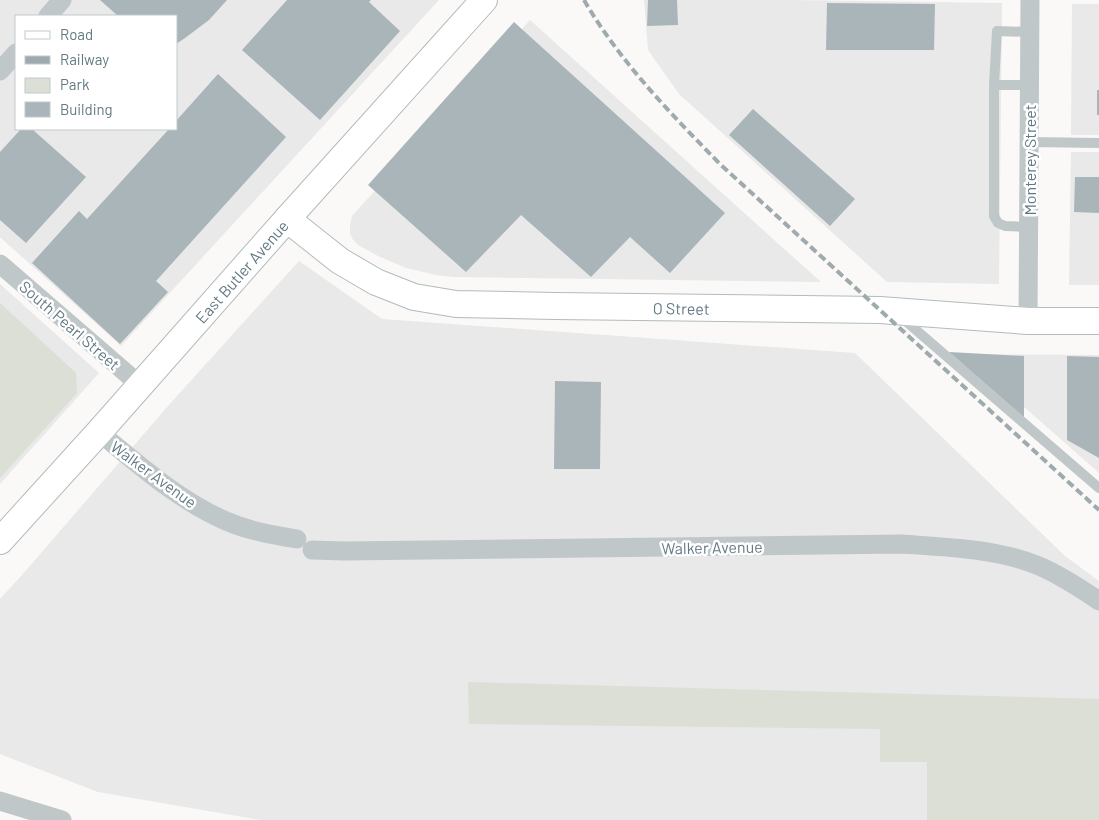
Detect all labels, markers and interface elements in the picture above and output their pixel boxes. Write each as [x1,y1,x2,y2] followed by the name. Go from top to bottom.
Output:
[15,15,178,130] legend
[60,25,93,43] text: Road
[60,50,109,68] text: Railway
[60,75,90,93] text: Park
[60,100,113,118] text: Building
[1020,104,1039,216] street label: Monterey Street
[191,216,292,326] street label: East Butler Avenue
[16,276,124,374] street label: South Pearl Street
[653,298,710,317] street label: O Street
[107,437,201,511] street label: Walker Avenue
[661,537,763,557] street label: Walker Avenue

